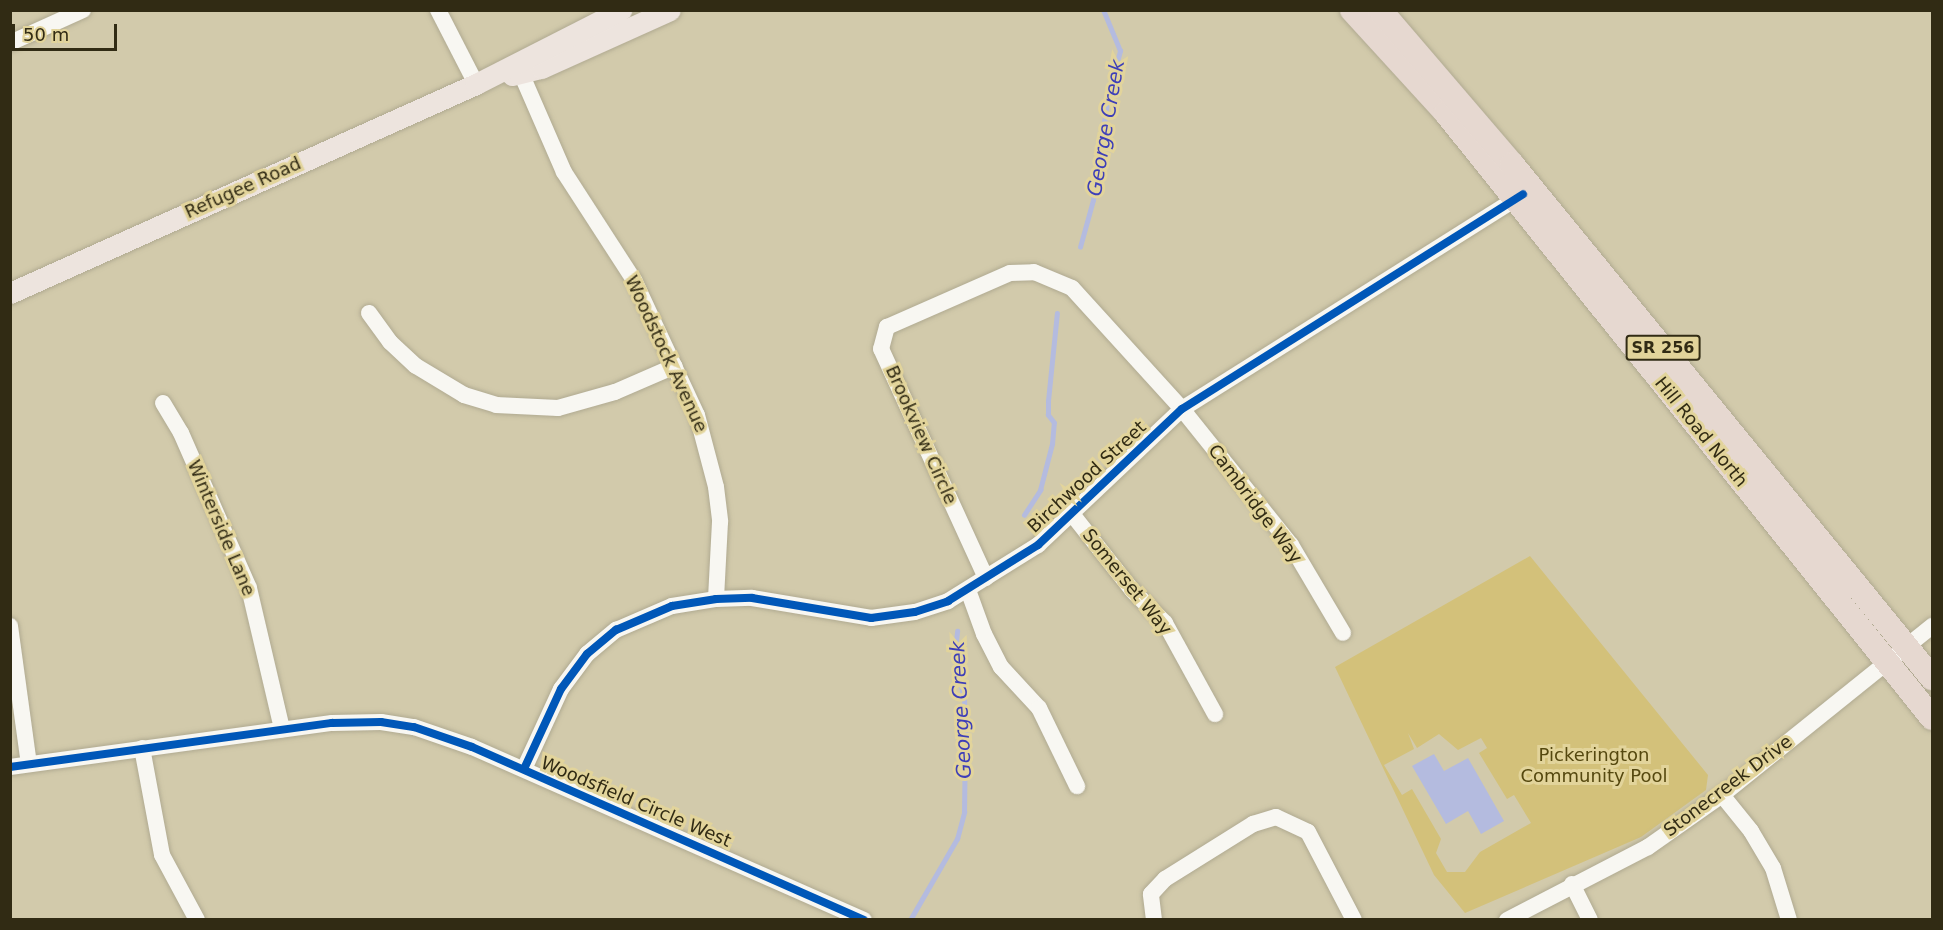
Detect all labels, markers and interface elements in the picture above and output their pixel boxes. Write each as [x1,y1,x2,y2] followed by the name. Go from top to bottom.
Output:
[15,12,120,50] scale bar
[23,24,69,45] text: 50 m
[1082,58,1130,198] water label: George Creek
[182,153,304,223] street label: Refugee Road
[620,272,712,436] street label: Woodstock Avenue
[1626,335,1700,361] road number: SR 256
[881,362,961,508] street label: Brookview Circle
[1650,373,1752,491] street label: Hill Road North
[1023,417,1151,537] street label: Birchwood Street
[1203,440,1307,568] street label: Cambridge Way
[183,457,259,599] street label: Winterside Lane
[1078,525,1176,639] street label: Somerset Way
[945,640,977,780] water label: George Creek
[1660,731,1796,841] street label: Stonecreek Drive
[1520,745,1668,788] park label: Pickerington Community Pool
[538,752,734,852] street label: Woodsfield Circle West

